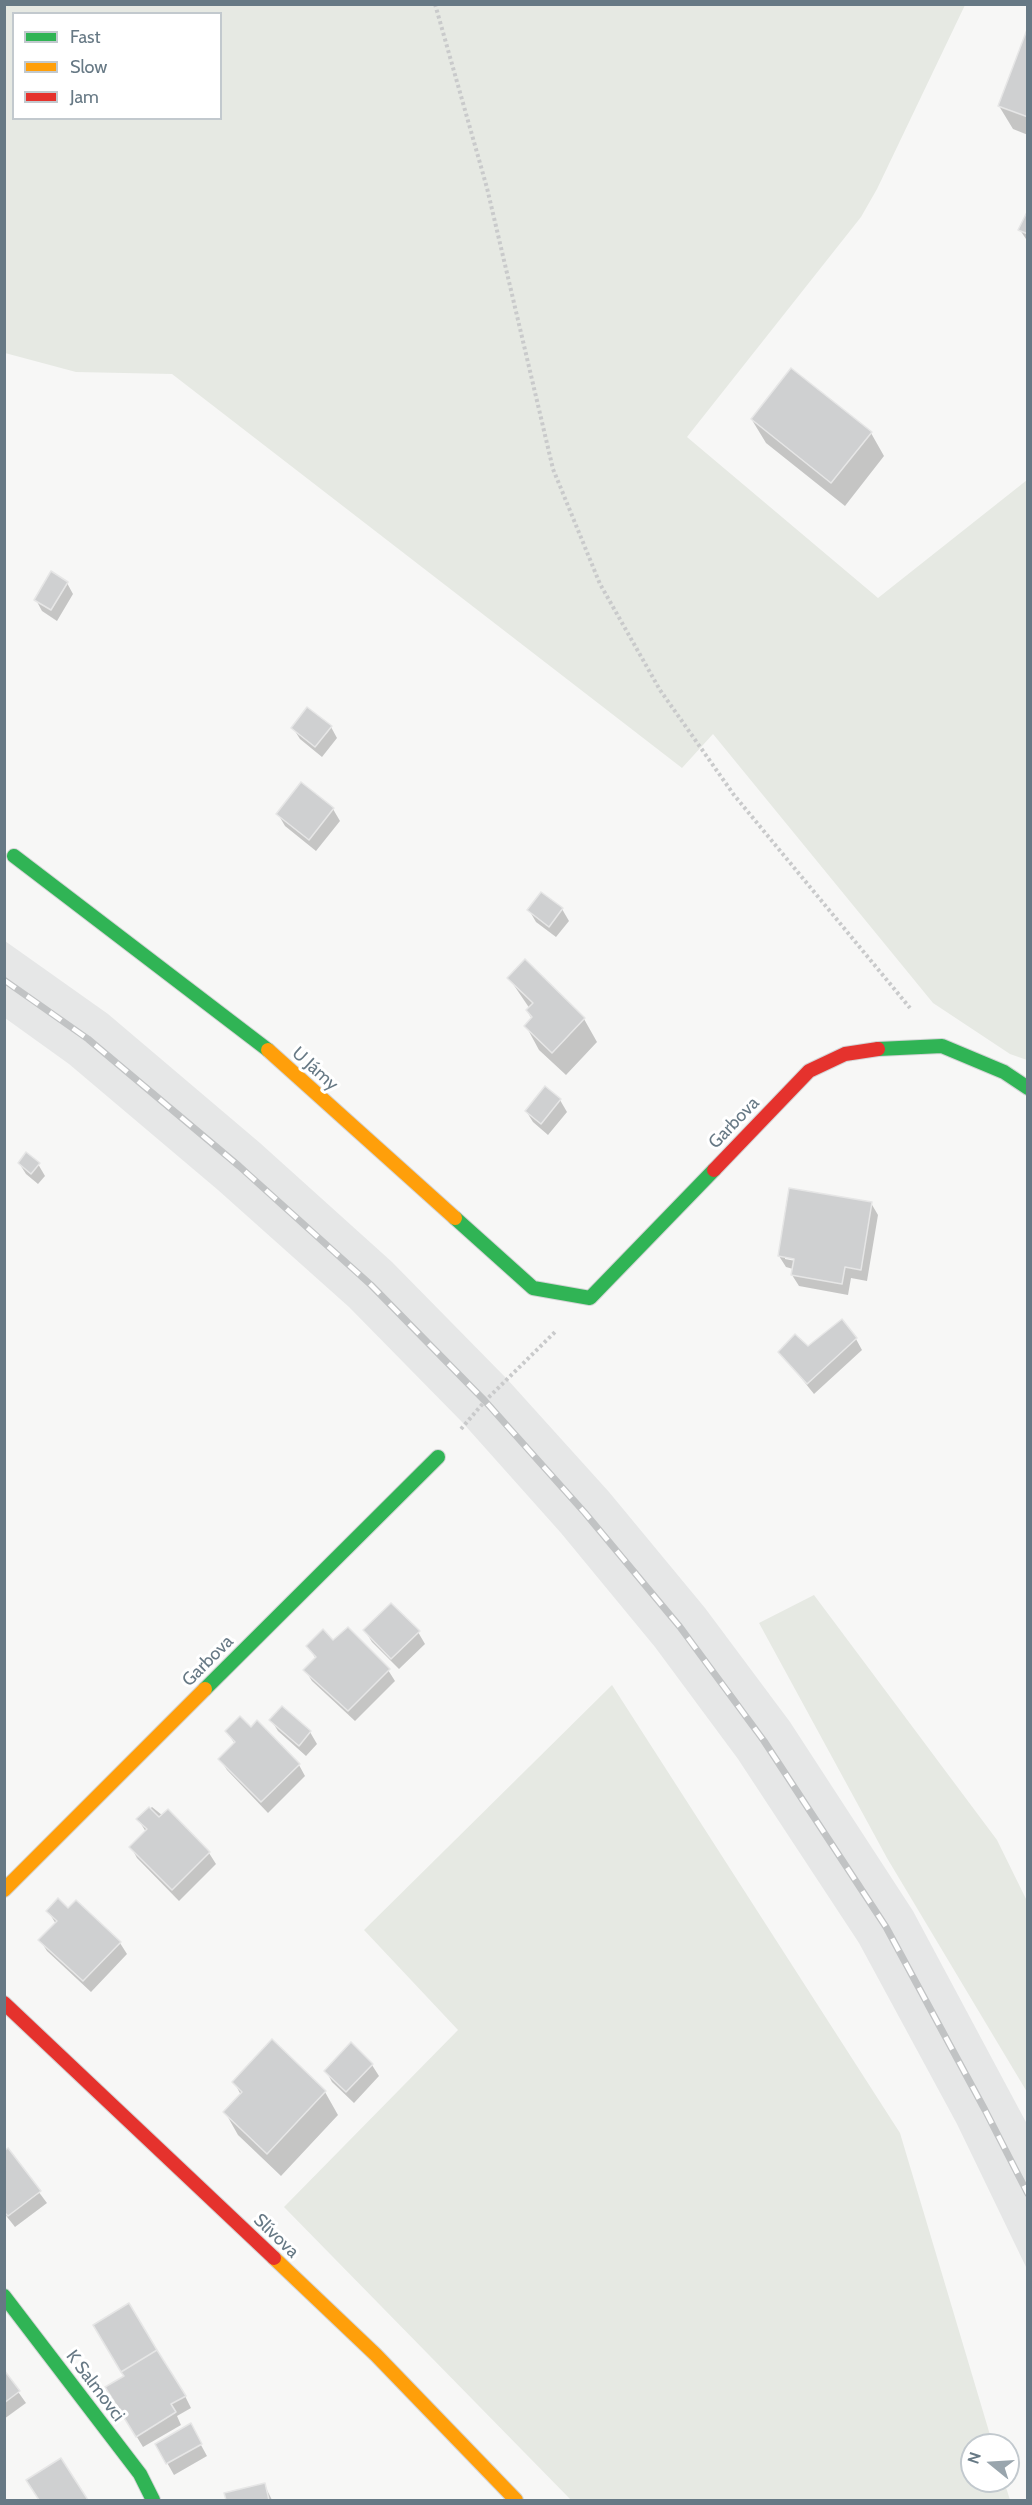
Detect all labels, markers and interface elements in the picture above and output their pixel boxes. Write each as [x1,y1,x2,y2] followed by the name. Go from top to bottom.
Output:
[12,12,222,120] legend
[70,26,101,48] text: Fast
[70,56,107,78] text: Slow
[70,86,99,108] text: Jam
[287,1043,343,1095] street label: U Jámy
[704,1093,764,1153] street label: Garbova
[178,1631,238,1691] street label: Garbova
[249,2209,303,2263] street label: Slívova
[61,2346,129,2426] street label: K Salmovci
[960,2433,1020,2493] north arrow
[964,2450,985,2466] text: N

